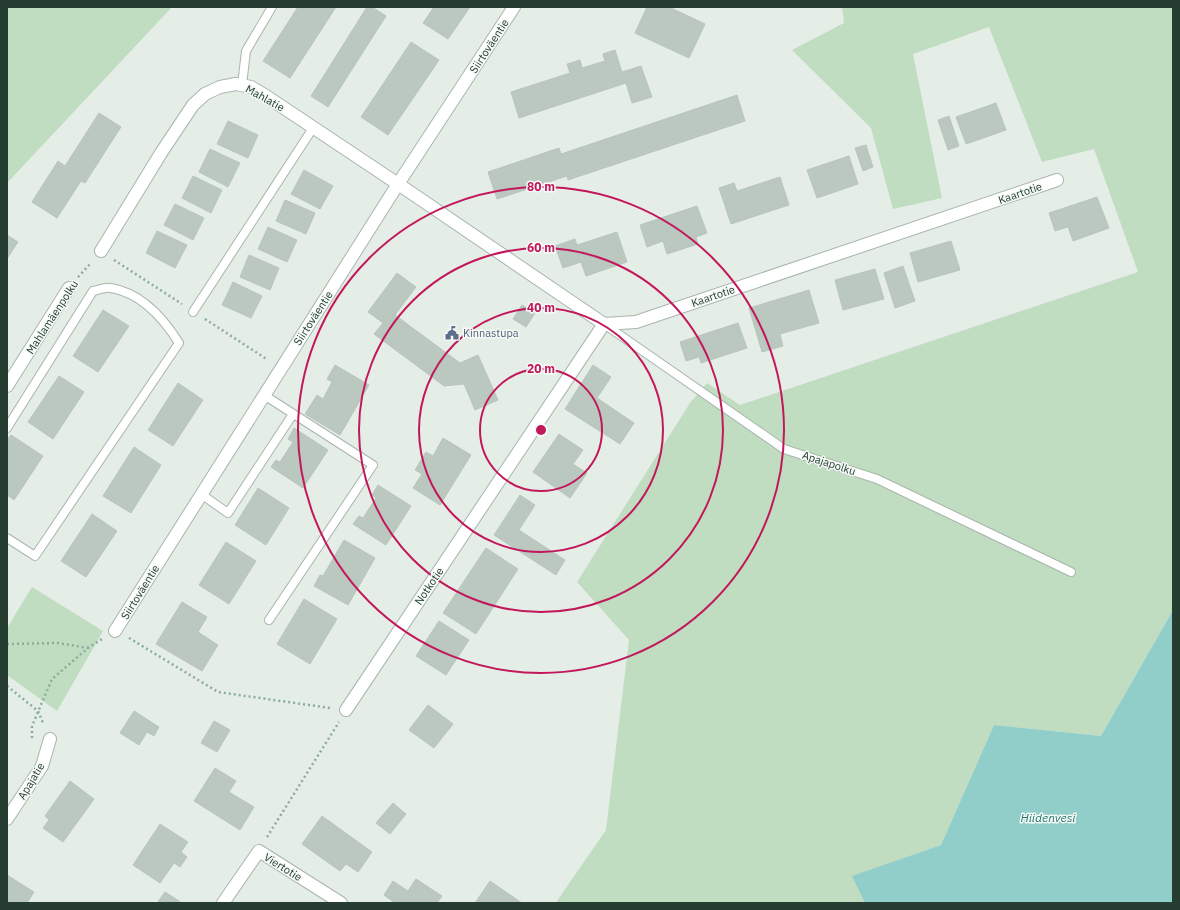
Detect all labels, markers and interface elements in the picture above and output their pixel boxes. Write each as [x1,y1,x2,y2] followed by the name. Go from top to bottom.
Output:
[466,16,512,76] street label: Siirtoväentie
[243,82,287,114] street label: Mahlatie
[527,179,555,194] text: 80 m
[996,179,1044,207] street label: Kaartotie
[527,240,555,255] text: 60 m
[23,277,81,357] street label: Mahlamäenpolku
[689,282,737,310] street label: Kaartotie
[290,288,336,348] street label: Siirtoväentie
[527,300,555,315] text: 40 m
[444,325,460,341] public building icon: Kinnastupa
[463,326,519,340] place label: Kinnastupa
[527,361,555,376] text: 20 m
[534,423,548,437] centre of rings
[800,448,858,478] street label: Apajapolku
[118,562,162,622] street label: Siirtoväentie
[411,565,447,607] street label: Notkotie
[15,760,47,802] street label: Apajatie
[1020,810,1076,825] water label: Hiidenvesi
[261,850,305,884] street label: Viertotie

